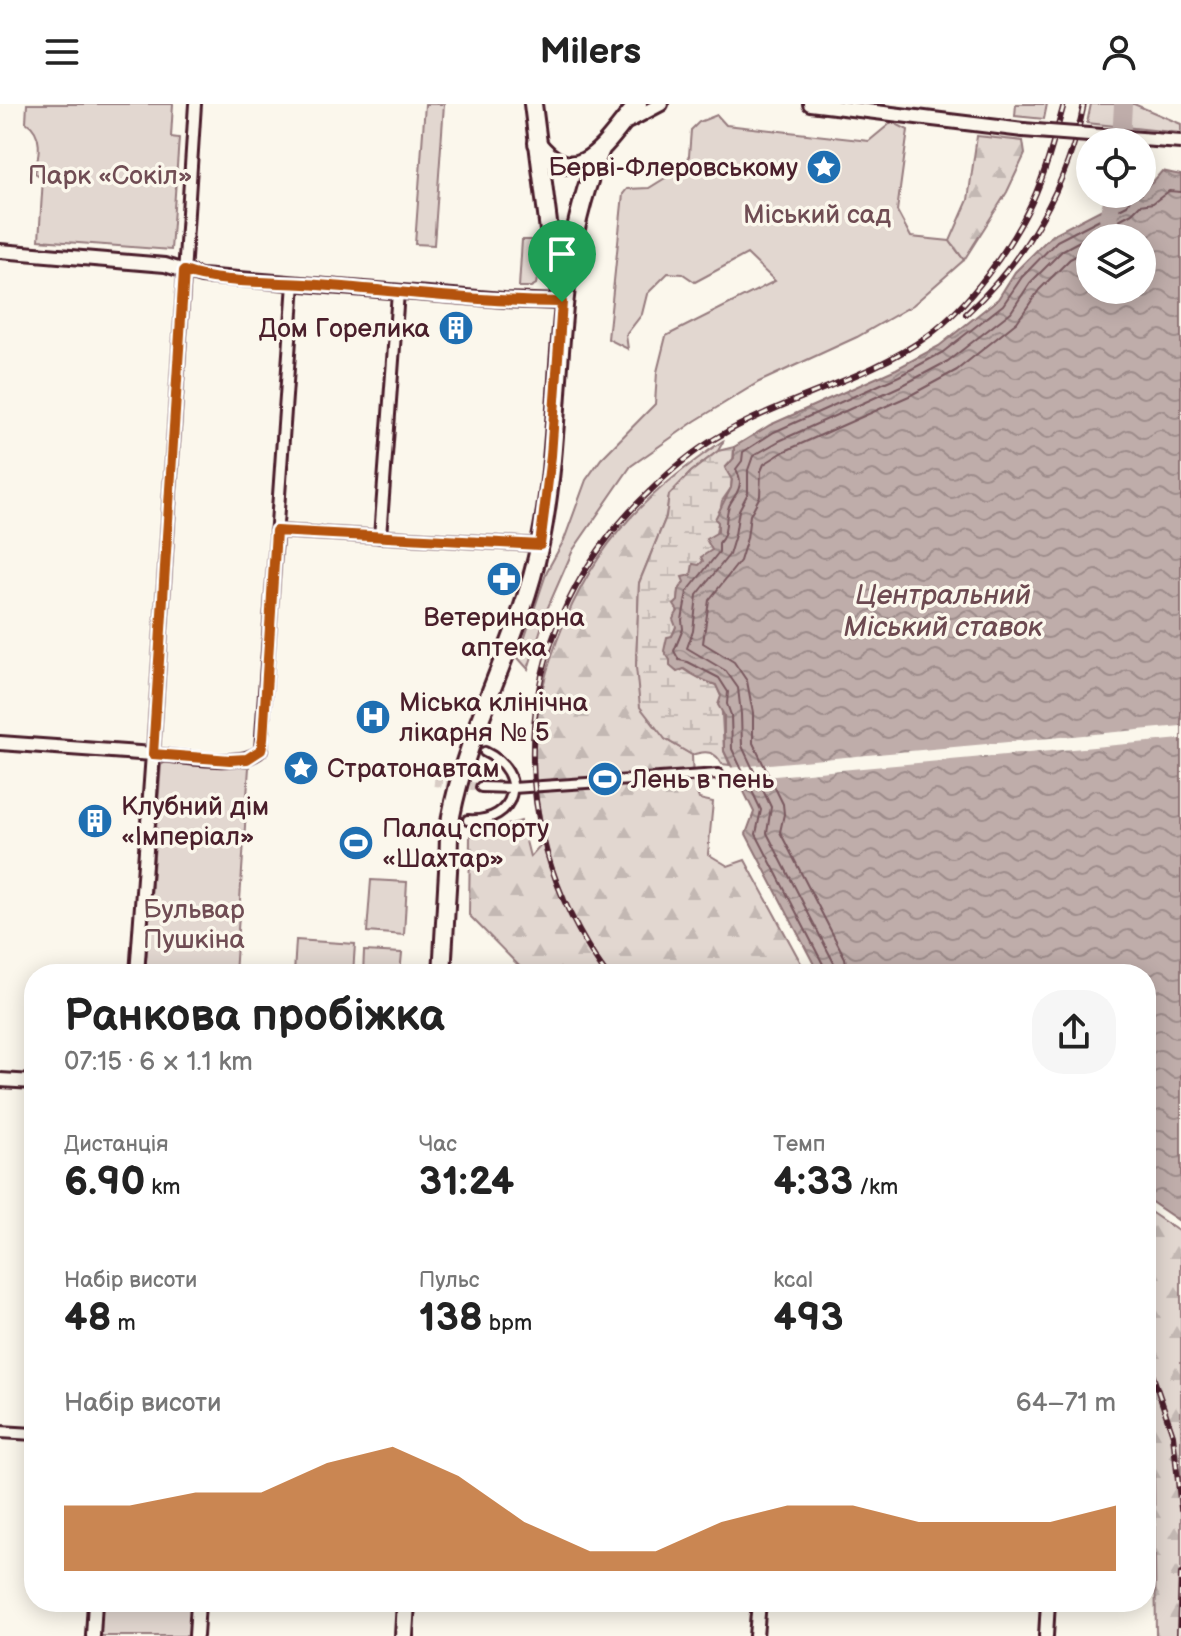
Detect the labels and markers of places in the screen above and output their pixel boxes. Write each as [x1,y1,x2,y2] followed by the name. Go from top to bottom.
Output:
[805,148,843,186] place icon: Берві-Флеровському
[548,153,798,184] place label: Берві-Флеровському
[528,220,596,302] pin
[437,309,475,347] building icon: Дом Горелика
[259,314,430,345] place label: Дом Горелика
[485,560,523,598] pharmacy icon: Ветеринарна аптека
[423,603,585,664] place label: Ветеринарна аптека
[399,688,588,749] place label: Міська клінічна лікарня № 5
[354,698,392,736] hospital icon: Міська клінічна лікарня № 5
[282,749,320,787] place icon: Стратонавтам
[327,754,500,785] place label: Стратонавтам
[586,760,624,798] sports icon: Лень в пень
[630,765,774,796] place label: Лень в пень
[121,792,269,853] place label: Клубний дім «Імперіал»
[76,802,114,840] building icon: Клубний дім «Імперіал»
[382,814,549,875] place label: Палац спорту «Шахтар»
[337,824,375,862] sports icon: Палац спорту «Шахтар»

